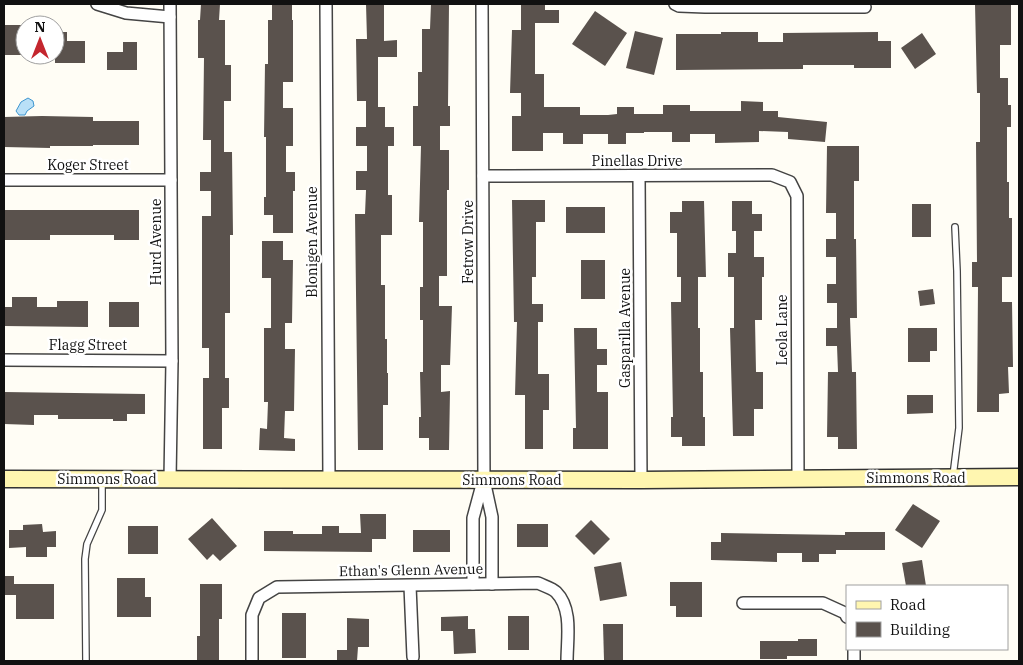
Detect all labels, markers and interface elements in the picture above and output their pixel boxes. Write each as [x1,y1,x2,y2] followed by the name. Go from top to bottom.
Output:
[15,15,65,65] north arrow
[34,18,46,36] text: N
[591,152,683,170] street label: Pinellas Drive
[47,156,129,174] street label: Koger Street
[303,186,321,298] street label: Blonigen Avenue
[147,199,165,285] street label: Hurd Avenue
[459,200,477,284] street label: Fetrow Drive
[616,268,634,388] street label: Gasparilla Avenue
[773,294,791,366] street label: Leola Lane
[49,336,127,354] street label: Flagg Street
[866,469,966,487] street label: Simmons Road
[57,470,157,488] street label: Simmons Road
[462,471,562,489] street label: Simmons Road
[339,560,483,580] street label: Ethan's Glenn Avenue
[846,585,1008,650] legend
[890,595,926,614] text: Road
[890,620,950,639] text: Building

